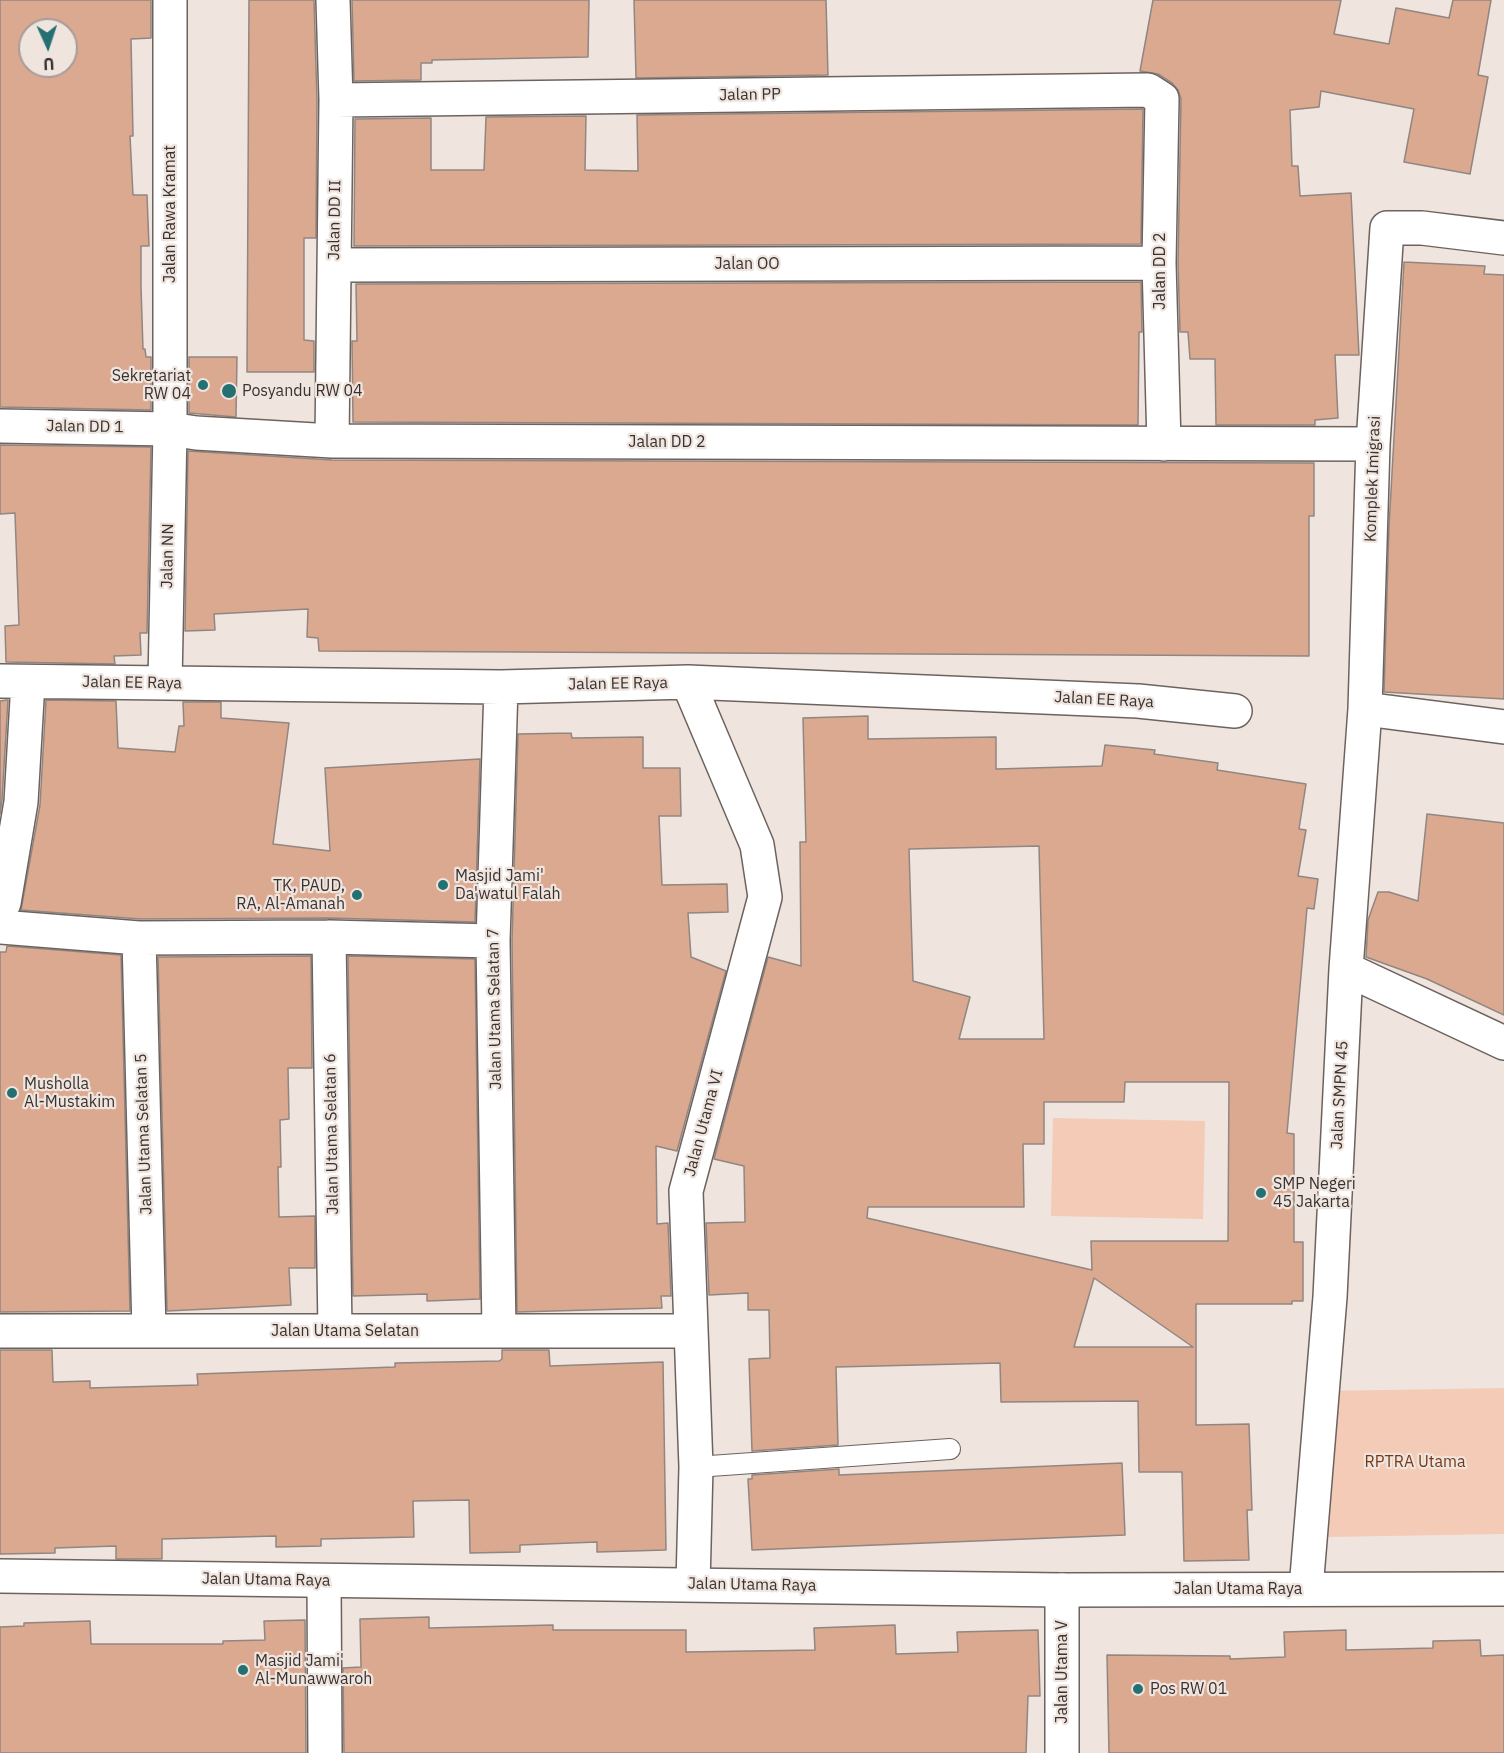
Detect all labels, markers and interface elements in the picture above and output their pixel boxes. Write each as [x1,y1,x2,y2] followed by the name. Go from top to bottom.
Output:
[18,18,78,78] north arrow
[43,54,55,74] text: U
[719,85,781,105] street label: Jalan PP
[160,145,180,283] street label: Jalan Rawa Kramat
[325,180,345,260] street label: Jalan DD II
[1150,232,1170,310] street label: Jalan DD 2
[714,254,780,274] street label: Jalan OO
[112,366,191,404] place label: Sekretariat RW 04
[196,378,210,392] marker: Sekretariat RW 04
[242,381,363,401] place label: Posyandu RW 04
[220,382,238,400] marker: Posyandu RW 04
[1361,416,1385,542] street label: Komplek Imigrasi
[46,417,124,437] street label: Jalan DD 1
[628,432,706,452] street label: Jalan DD 2
[158,523,178,589] street label: Jalan NN
[82,673,182,693] street label: Jalan EE Raya
[568,674,668,694] street label: Jalan EE Raya
[1054,688,1154,712] street label: Jalan EE Raya
[455,866,561,904] place label: Masjid Jami' Da'watul Falah
[236,876,345,914] place label: TK, PAUD, RA, Al-Amanah
[436,878,450,892] marker: Masjid Jami' Da'watul Falah
[350,888,364,902] marker: TK, PAUD, RA, Al-Amanah
[484,928,506,1090] street label: Jalan Utama Selatan 7
[1328,1040,1352,1150] street label: Jalan SMPN 45
[132,1053,156,1215] street label: Jalan Utama Selatan 5
[321,1053,343,1215] street label: Jalan Utama Selatan 6
[681,1067,727,1179] street label: Jalan Utama VI
[24,1074,115,1112] place label: Musholla Al-Mustakim
[5,1086,19,1100] marker: Musholla Al-Mustakim
[1273,1174,1356,1212] place label: SMP Negeri 45 Jakarta
[1254,1186,1268,1200] marker: SMP Negeri 45 Jakarta
[271,1321,419,1341] street label: Jalan Utama Selatan
[1365,1452,1465,1472] park label: RPTRA Utama
[202,1569,330,1591] street label: Jalan Utama Raya
[688,1574,816,1596] street label: Jalan Utama Raya
[1174,1579,1302,1599] street label: Jalan Utama Raya
[1052,1620,1072,1724] street label: Jalan Utama V
[255,1651,372,1689] place label: Masjid Jami' Al-Munawwaroh
[236,1663,250,1677] marker: Masjid Jami' Al-Munawwaroh
[1150,1679,1227,1699] place label: Pos RW 01
[1131,1682,1145,1696] marker: Pos RW 01

